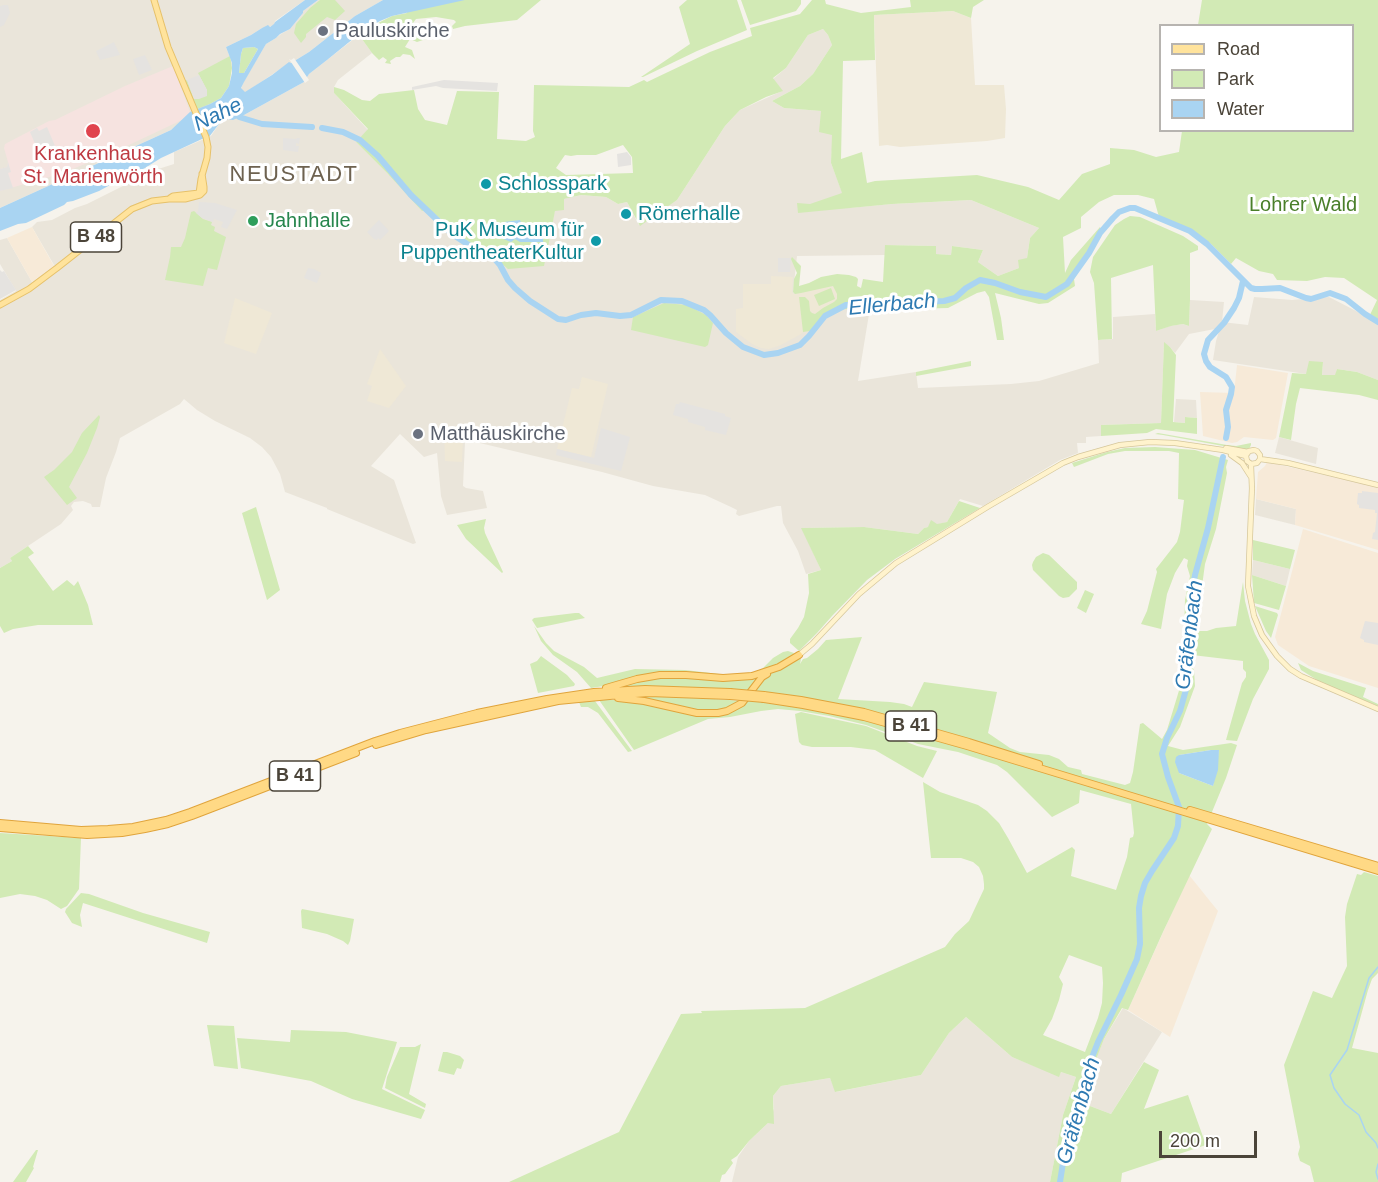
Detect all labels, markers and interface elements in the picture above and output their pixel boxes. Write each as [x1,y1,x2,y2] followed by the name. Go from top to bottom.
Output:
[335,19,450,43] place label: Pauluskirche
[316,24,330,38] marker: Pauluskirche
[1159,24,1354,132] legend
[1217,39,1260,59] text: Road
[1217,69,1254,89] text: Park
[190,93,246,137] water label: Nahe
[1217,99,1264,119] text: Water
[84,122,102,140] marker: Krankenhaus St. Marienwörth
[23,142,163,189] place label: Krankenhaus St. Marienwörth
[230,162,358,188] district label: NEUSTADT
[498,172,607,196] place label: Schlosspark
[479,177,493,191] marker: Schlosspark
[1249,193,1357,217] park label: Lohrer Wald
[638,202,740,226] place label: Römerhalle
[619,207,633,221] marker: Römerhalle
[265,209,351,233] place label: Jahnhalle
[246,214,260,228] marker: Jahnhalle
[401,218,584,265] place label: PuK Museum für PuppentheaterKultur
[70,222,122,252] road number: B 48
[589,234,603,248] marker: PuK Museum für PuppentheaterKultur
[847,289,937,321] water label: Ellerbach
[430,422,566,446] place label: Matthäuskirche
[411,427,425,441] marker: Matthäuskirche
[1171,579,1209,691] water label: Gräfenbach
[886,711,936,741] road number: B 41
[270,761,320,791] road number: B 41
[1052,1055,1106,1167] water label: Gräfenbach
[1162,1119,1260,1157] scale bar
[1170,1131,1220,1151] text: 200 m

